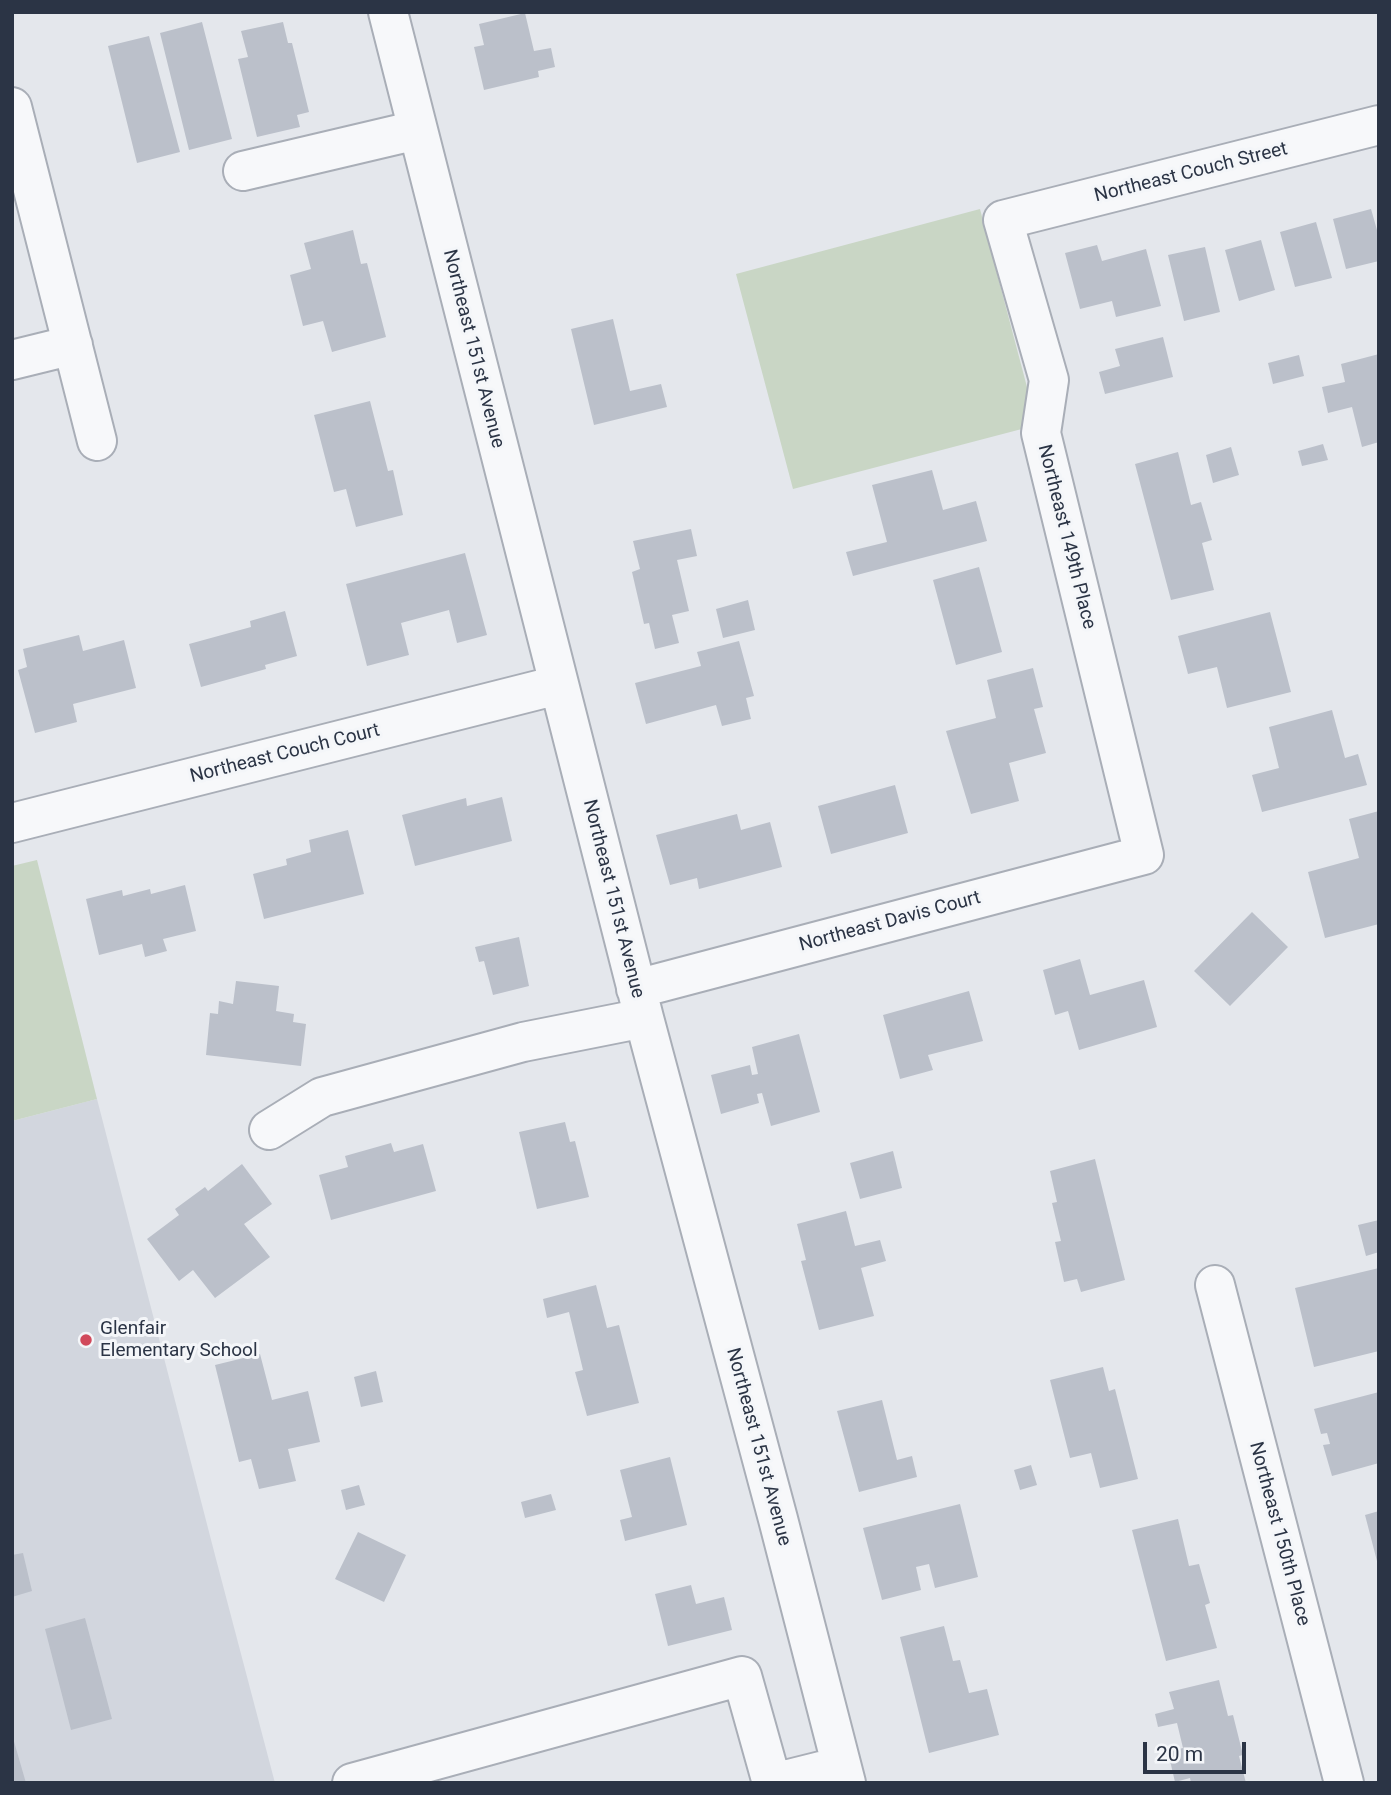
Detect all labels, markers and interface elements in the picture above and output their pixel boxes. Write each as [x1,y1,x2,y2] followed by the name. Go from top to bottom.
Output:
[1092,138,1290,208] street label: Northeast Couch Street
[437,247,509,451] street label: Northeast 151st Avenue
[1032,442,1100,632] street label: Northeast 149th Place
[188,719,382,789] street label: Northeast Couch Court
[577,797,649,1001] street label: Northeast 151st Avenue
[797,887,983,957] street label: Northeast Davis Court
[100,1318,258,1362] place label: Glenfair Elementary School
[78,1332,94,1348] marker: Glenfair Elementary School
[721,1346,795,1548] street label: Northeast 151st Avenue
[1243,1440,1315,1628] street label: Northeast 150th Place
[1146,1728,1249,1772] scale bar
[1156,1742,1203,1766] text: 20 m

